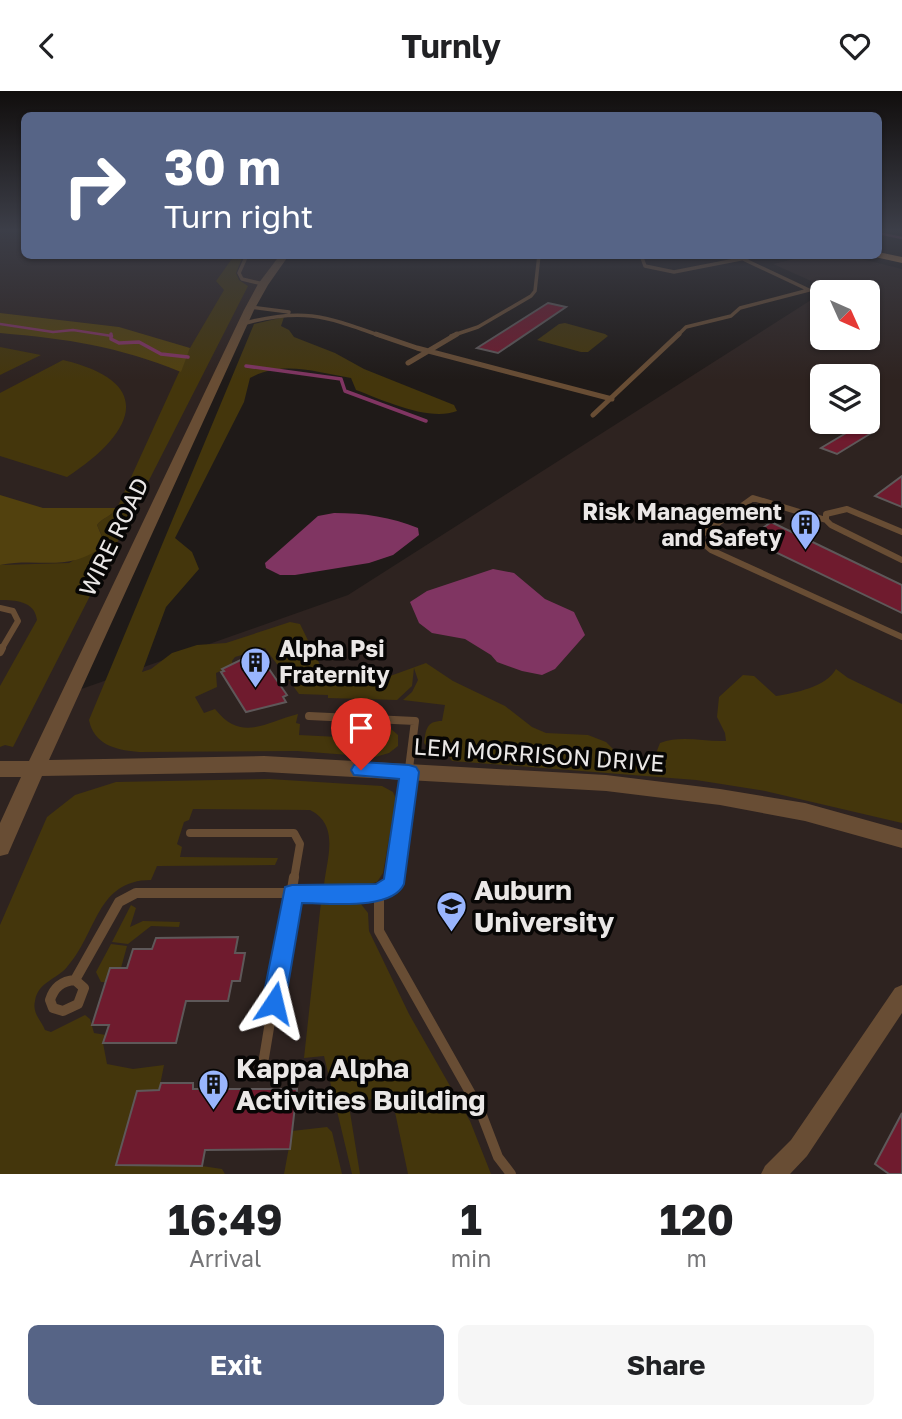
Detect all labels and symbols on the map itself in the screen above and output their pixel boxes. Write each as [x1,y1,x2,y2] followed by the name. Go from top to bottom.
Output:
[810,280,880,350] north arrow
[72,473,154,600] street label: WIRE ROAD
[582,497,782,551] place label: Risk Management and Safety
[788,508,822,552] building icon: Risk Management and Safety
[279,634,390,688] place label: Alpha Psi Fraternity
[239,645,273,689] building icon: Alpha Psi Fraternity
[331,698,391,770] pin
[413,731,665,777] street label: LEM MORRISON DRIVE
[474,873,615,938] place label: Auburn University
[434,889,468,933] school or university icon: Auburn University
[237,966,311,1040] position arrow
[236,1051,485,1116] place label: Kappa Alpha Activities Building
[196,1067,230,1111] building icon: Kappa Alpha Activities Building

